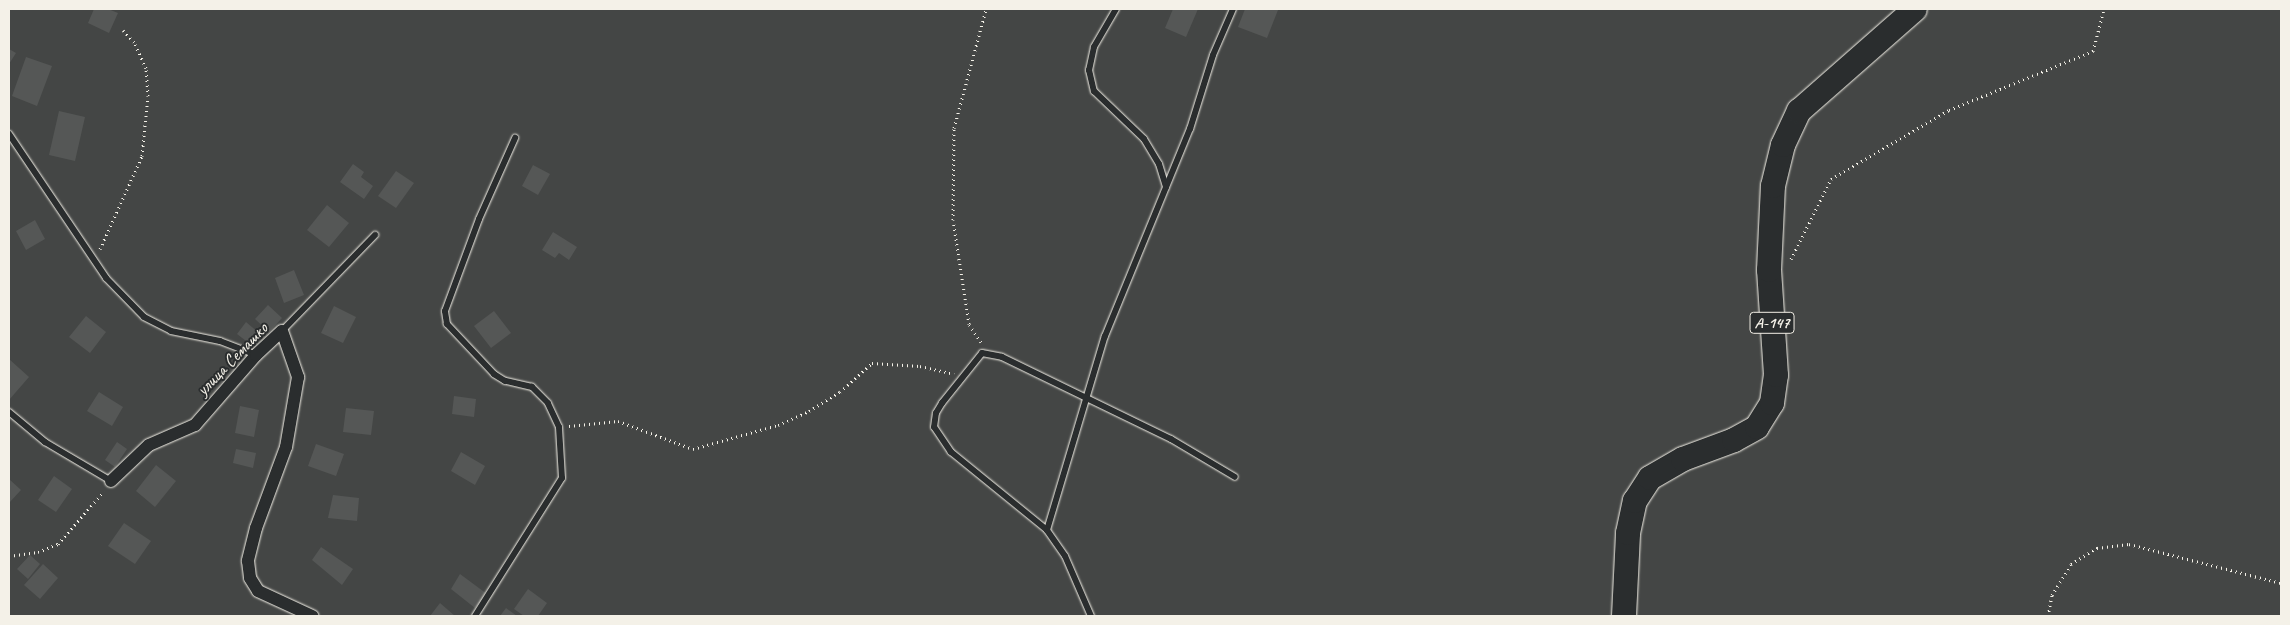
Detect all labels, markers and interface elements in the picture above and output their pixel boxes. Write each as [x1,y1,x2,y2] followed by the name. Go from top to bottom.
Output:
[1750,309,1794,336] road number: А-147
[192,318,272,400] street label: улица Семашко

